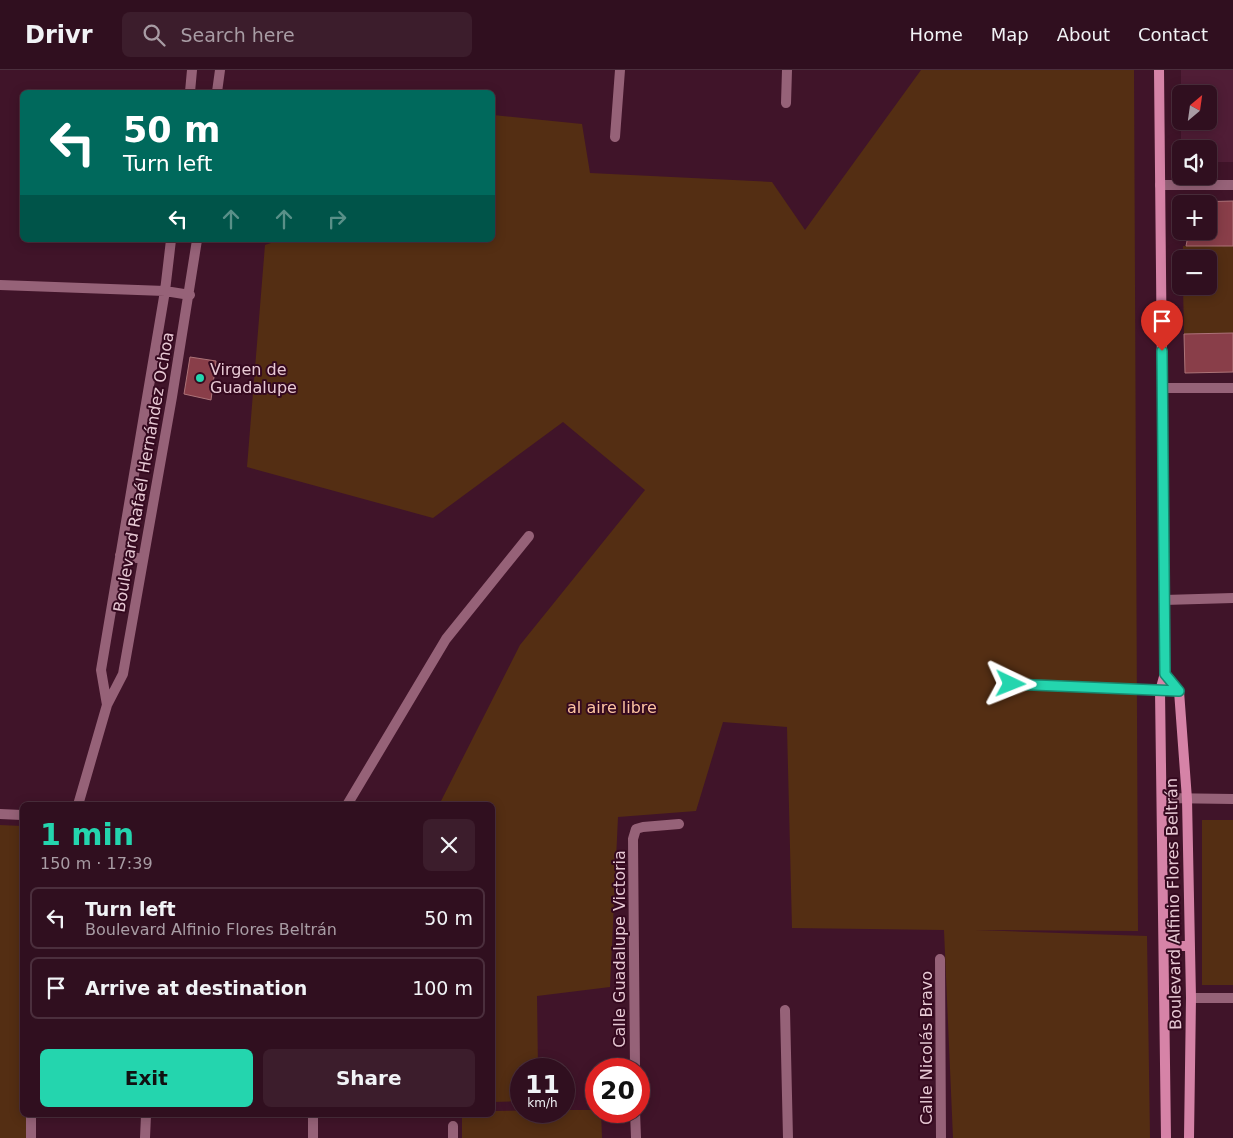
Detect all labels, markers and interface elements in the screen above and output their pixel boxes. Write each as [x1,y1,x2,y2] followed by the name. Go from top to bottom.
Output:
[122,12,472,57] search box
[25,21,92,49] text: Drivr
[140,21,168,49] icon: search
[180,24,295,46] text: Search here
[910,24,963,45] text: Home
[991,24,1029,45] text: Map
[1057,24,1110,45] text: About
[1138,24,1208,45] text: Contact
[1172,85,1218,130] north arrow
[1172,85,1217,295] map controls
[40,110,105,175] icon: left
[123,110,220,150] text: 50 m
[1172,140,1217,185] button: sound
[123,151,212,176] text: Turn left
[1172,195,1217,240] button: +
[164,205,192,233] icon: left
[217,205,245,233] icon: ahead
[270,205,298,233] icon: ahead
[323,205,351,233] icon: right
[1172,250,1217,295] button: −
[1141,300,1183,351] pin
[1148,307,1176,335] icon: arrive
[109,330,178,614] street label: Boulevard Rafaél Hernández Ochoa
[210,360,297,397] place label: Virgen de Guadalupe
[194,372,206,384] marker: Virgen de Guadalupe
[984,657,1036,709] position arrow
[567,698,657,717] park label: al aire libre
[1162,778,1185,1030] street label: Boulevard Alfinio Flores Beltrán
[40,817,134,852] text: 1 min
[423,819,475,871] button: close
[610,850,629,1048] street label: Calle Guadalupe Victoria
[40,854,153,873] text: 150 m · 17:39
[85,898,176,920] text: Turn left
[42,904,70,932] icon: left
[424,907,473,929] text: 50 m
[85,920,337,939] text: Boulevard Alfinio Flores Beltrán
[917,971,936,1125] street label: Calle Nicolás Bravo
[42,974,70,1002] icon: arrive
[85,977,307,999] text: Arrive at destination
[412,977,473,999] text: 100 m
[40,1049,253,1107] button: Exit
[263,1049,475,1107] button: Share
[585,1058,650,1123] speed limit sign: 20
[525,1070,560,1099] text: 11
[527,1096,558,1110] text: km/h

